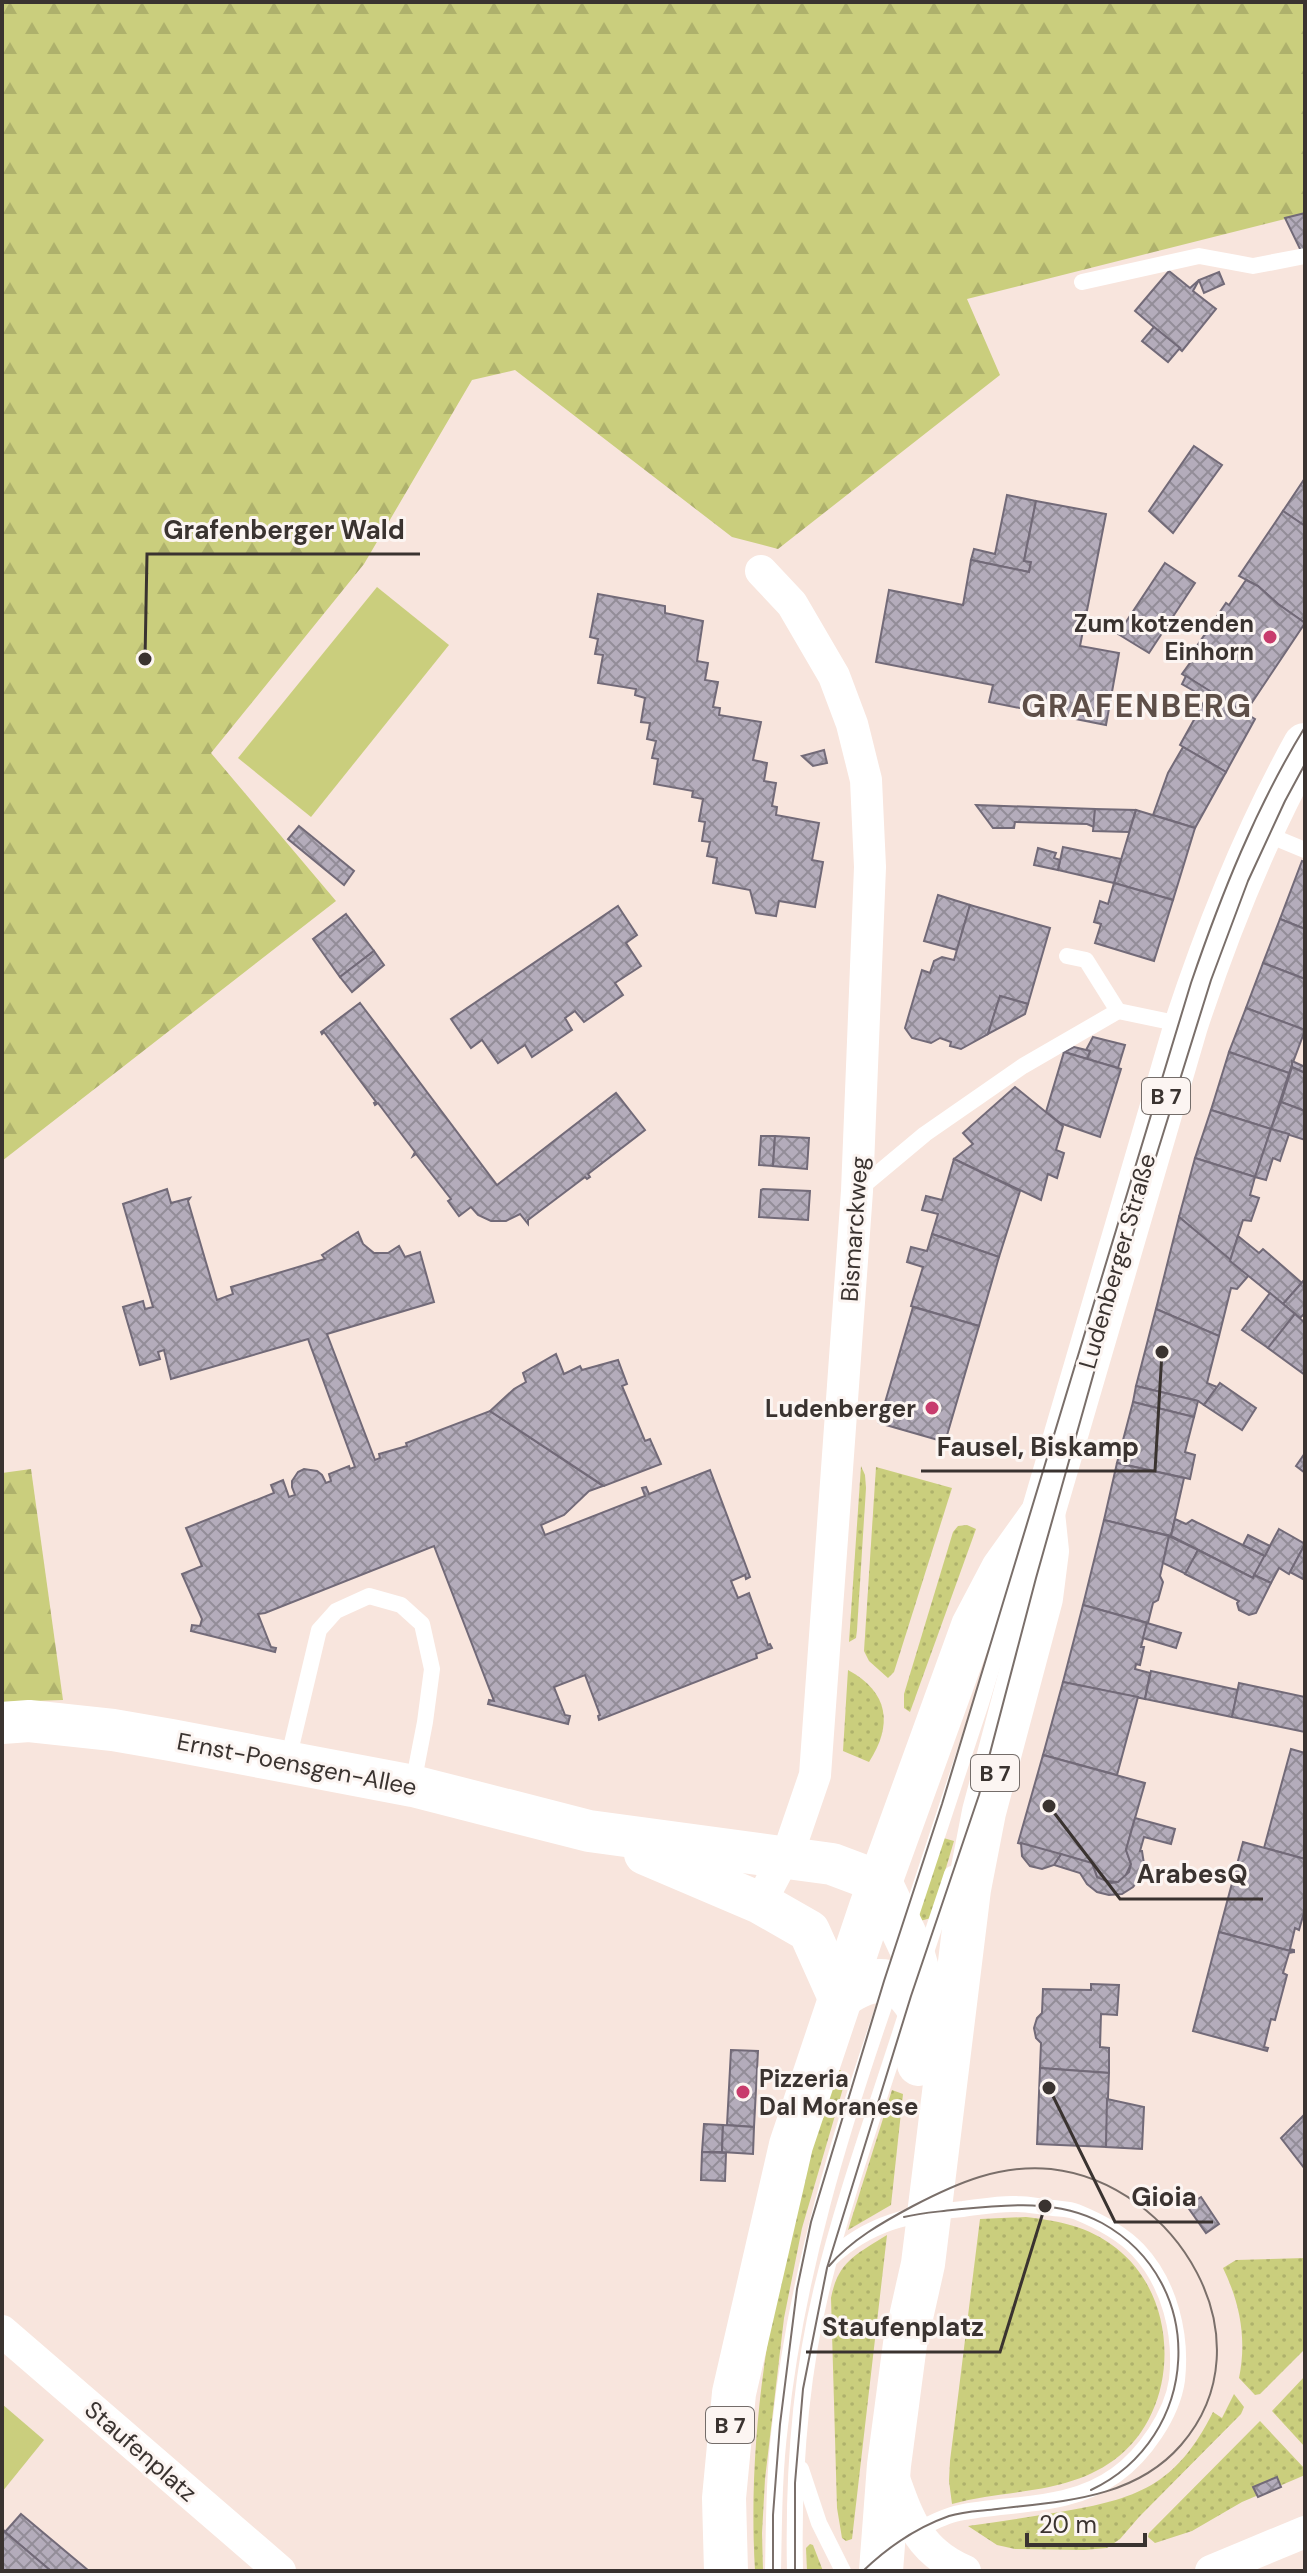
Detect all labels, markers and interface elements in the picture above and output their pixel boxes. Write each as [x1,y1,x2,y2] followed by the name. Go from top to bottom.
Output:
[147,504,420,554] callout: Grafenberger Wald
[163,513,405,547] text: Grafenberger Wald
[1074,608,1254,667] place label: Zum kotzenden Einhorn
[1261,628,1279,646] marker: Zum kotzenden Einhorn
[1021,685,1253,727] district label: GRAFENBERG
[1142,1078,1190,1114] road number: B 7
[1071,1150,1163,1372] street label: Ludenberger Straße
[833,1155,875,1303] street label: Bismarckweg
[765,1393,916,1424] place label: Ludenberger
[923,1399,941,1417] marker: Ludenberger
[921,1421,1155,1471] callout: Fausel, Biskamp
[937,1430,1139,1464] text: Fausel, Biskamp
[175,1726,419,1802] street label: Ernst-Poensgen-Allee
[971,1755,1019,1791] road number: B 7
[1120,1849,1263,1899] callout: ArabesQ
[1136,1857,1248,1891] text: ArabesQ
[759,2063,918,2122] place label: Pizzeria Dal Moranese
[734,2083,752,2101] marker: Pizzeria Dal Moranese
[1115,2172,1213,2222] callout: Gioia
[1131,2180,1197,2214] text: Gioia
[806,2302,1000,2352] callout: Staufenplatz
[822,2310,984,2344] text: Staufenplatz
[78,2394,204,2508] street label: Staufenplatz
[706,2407,754,2443] road number: B 7
[1027,2497,1145,2547] scale bar
[1039,2509,1097,2540] text: 20 m

